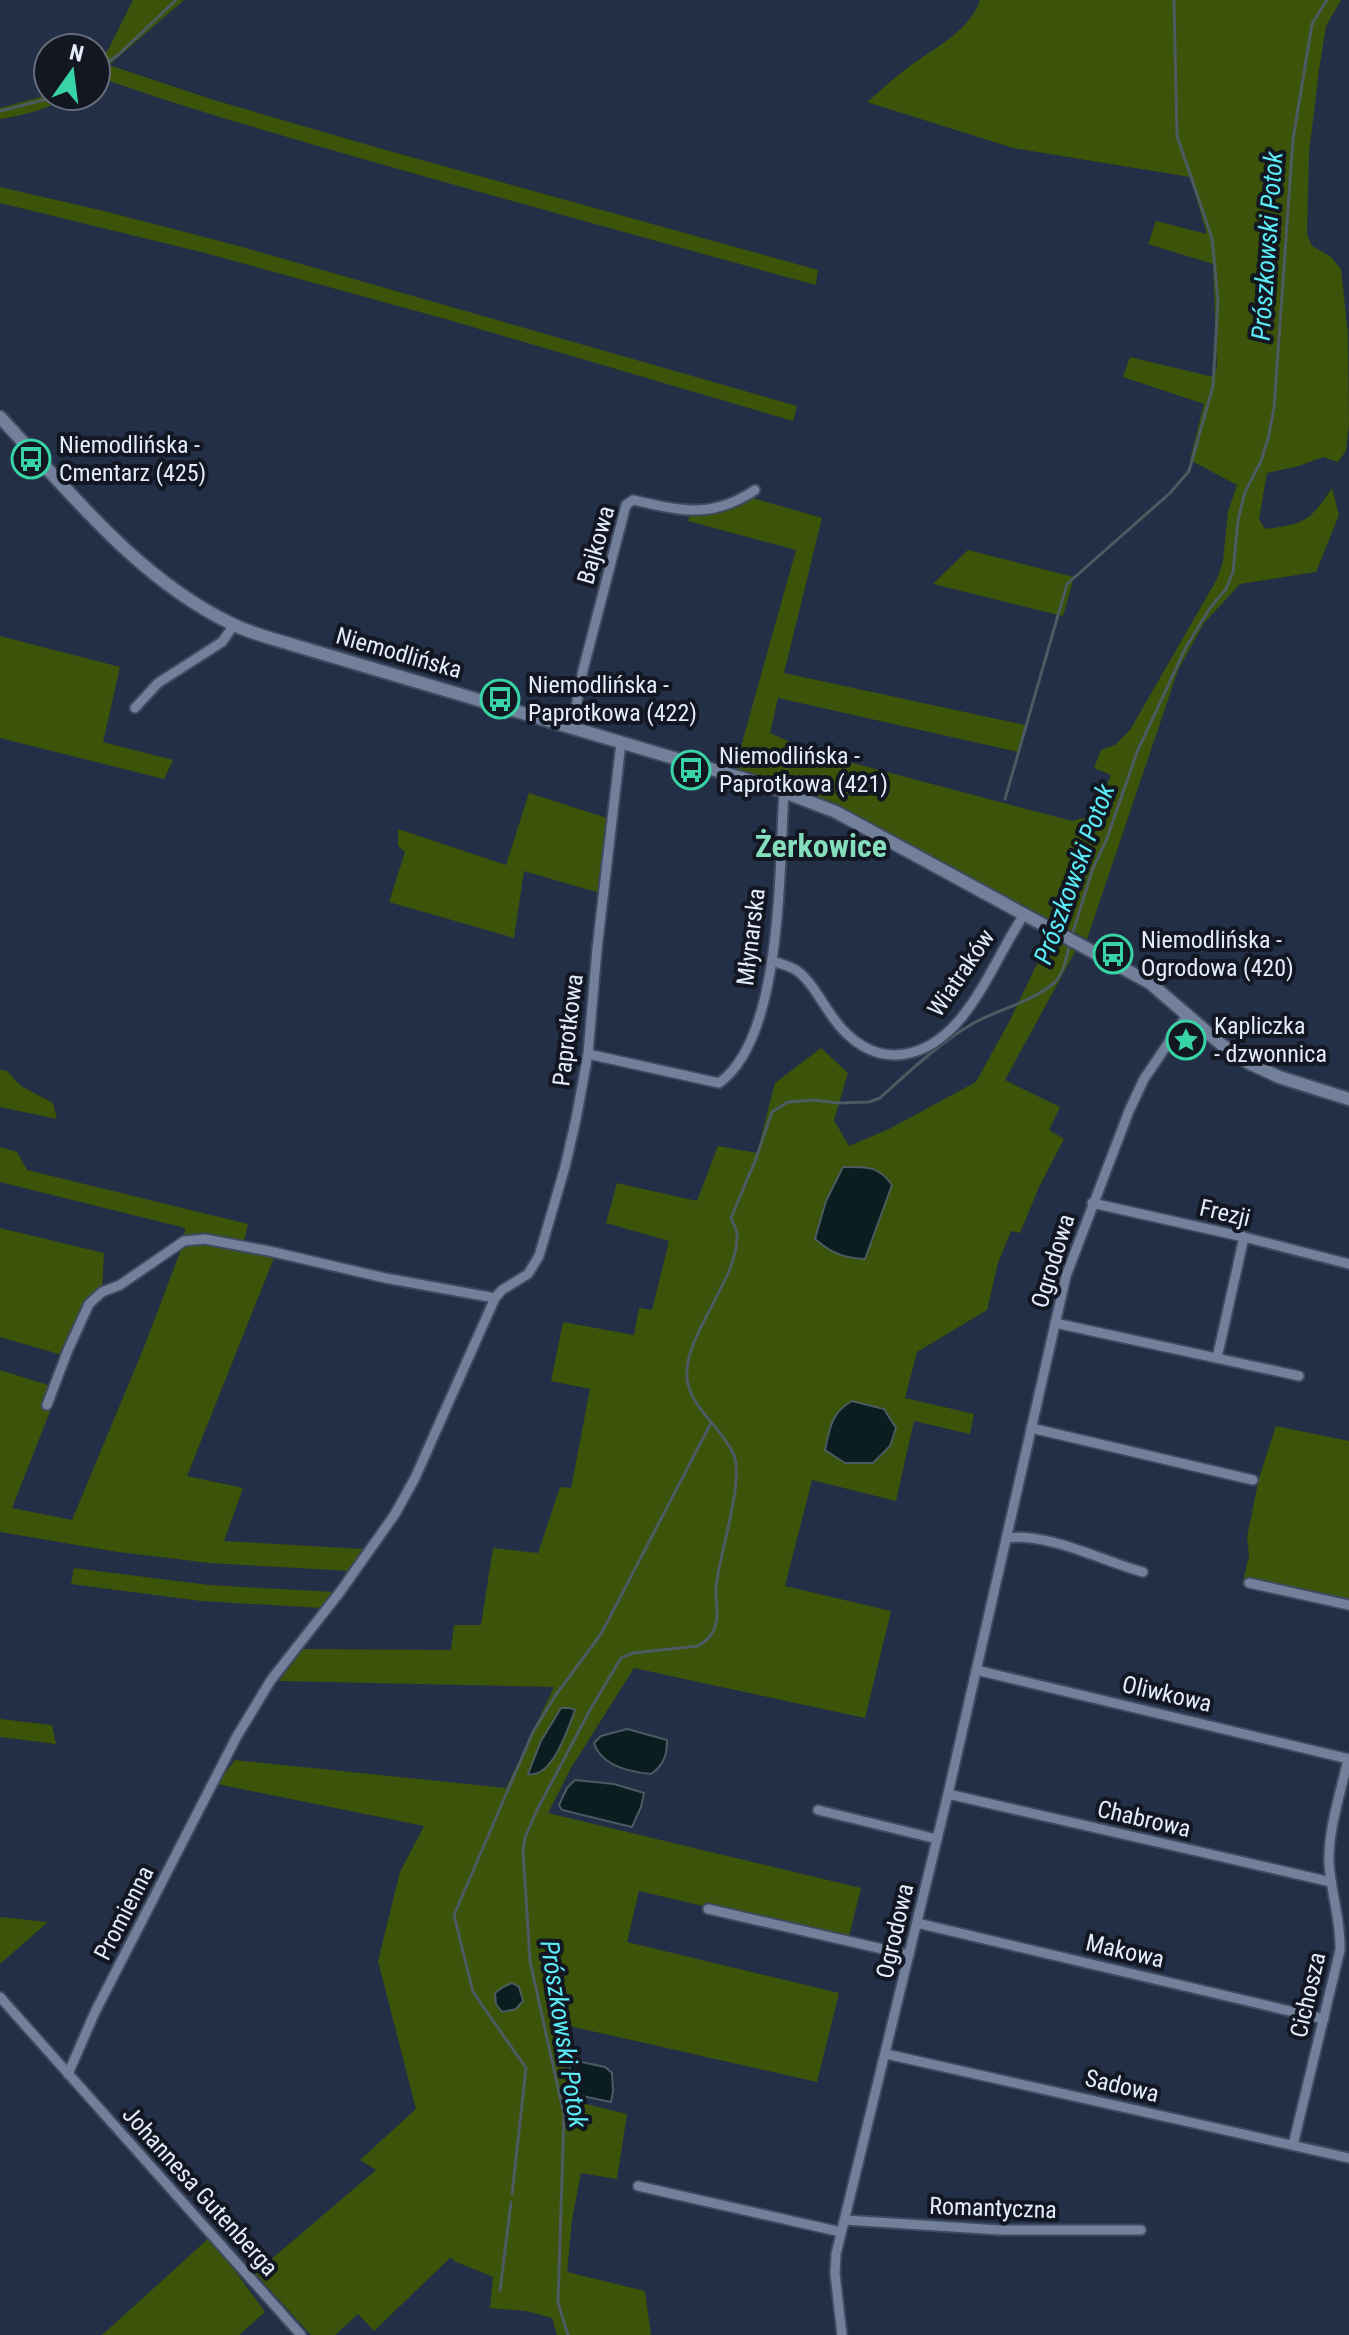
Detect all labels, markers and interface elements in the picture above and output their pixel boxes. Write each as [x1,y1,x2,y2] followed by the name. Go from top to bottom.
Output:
[32,32,112,112] north arrow
[67,39,86,67] text: N
[1245,150,1289,341] water label: Prószkowski Potok
[59,431,206,487] place label: Niemodlińska - Cmentarz (425)
[10,438,52,480] bus stop icon: Niemodlińska - Cmentarz (425)
[572,503,620,587] street label: Bajkowa
[333,622,465,684] street label: Niemodlińska
[528,671,697,727] place label: Niemodlińska - Paprotkowa (422)
[479,678,521,720] bus stop icon: Niemodlińska - Paprotkowa (422)
[719,742,888,798] place label: Niemodlińska - Paprotkowa (421)
[670,749,712,791] bus stop icon: Niemodlińska - Paprotkowa (421)
[1028,779,1121,968] water label: Prószkowski Potok
[755,827,887,865] district label: Żerkowice
[731,887,771,987] street label: Młynarska
[922,924,1000,1022] street label: Wiatraków
[1141,926,1294,982] place label: Niemodlińska - Ogrodowa (420)
[1092,933,1134,975] bus stop icon: Niemodlińska - Ogrodowa (420)
[547,972,589,1088] street label: Paprotkowa
[1214,1012,1327,1068] place label: Kapliczka - dzwonnica
[1165,1019,1207,1061] place icon: Kapliczka - dzwonnica
[1197,1194,1253,1232] street label: Frezji
[1026,1211,1080,1311] street label: Ogrodowa
[1120,1670,1214,1718] street label: Oliwkowa
[1095,1795,1193,1843] street label: Chabrowa
[88,1861,160,1965] street label: Promienna
[871,1881,919,1981] street label: Ogrodowa
[1083,1928,1167,1974] street label: Makowa
[534,1938,594,2130] water label: Prószkowski Potok
[1285,1950,1331,2040] street label: Cichosza
[1082,2064,1162,2108] street label: Sadowa
[117,2100,283,2282] street label: Johannesa Gutenberga
[929,2192,1057,2224] street label: Romantyczna

